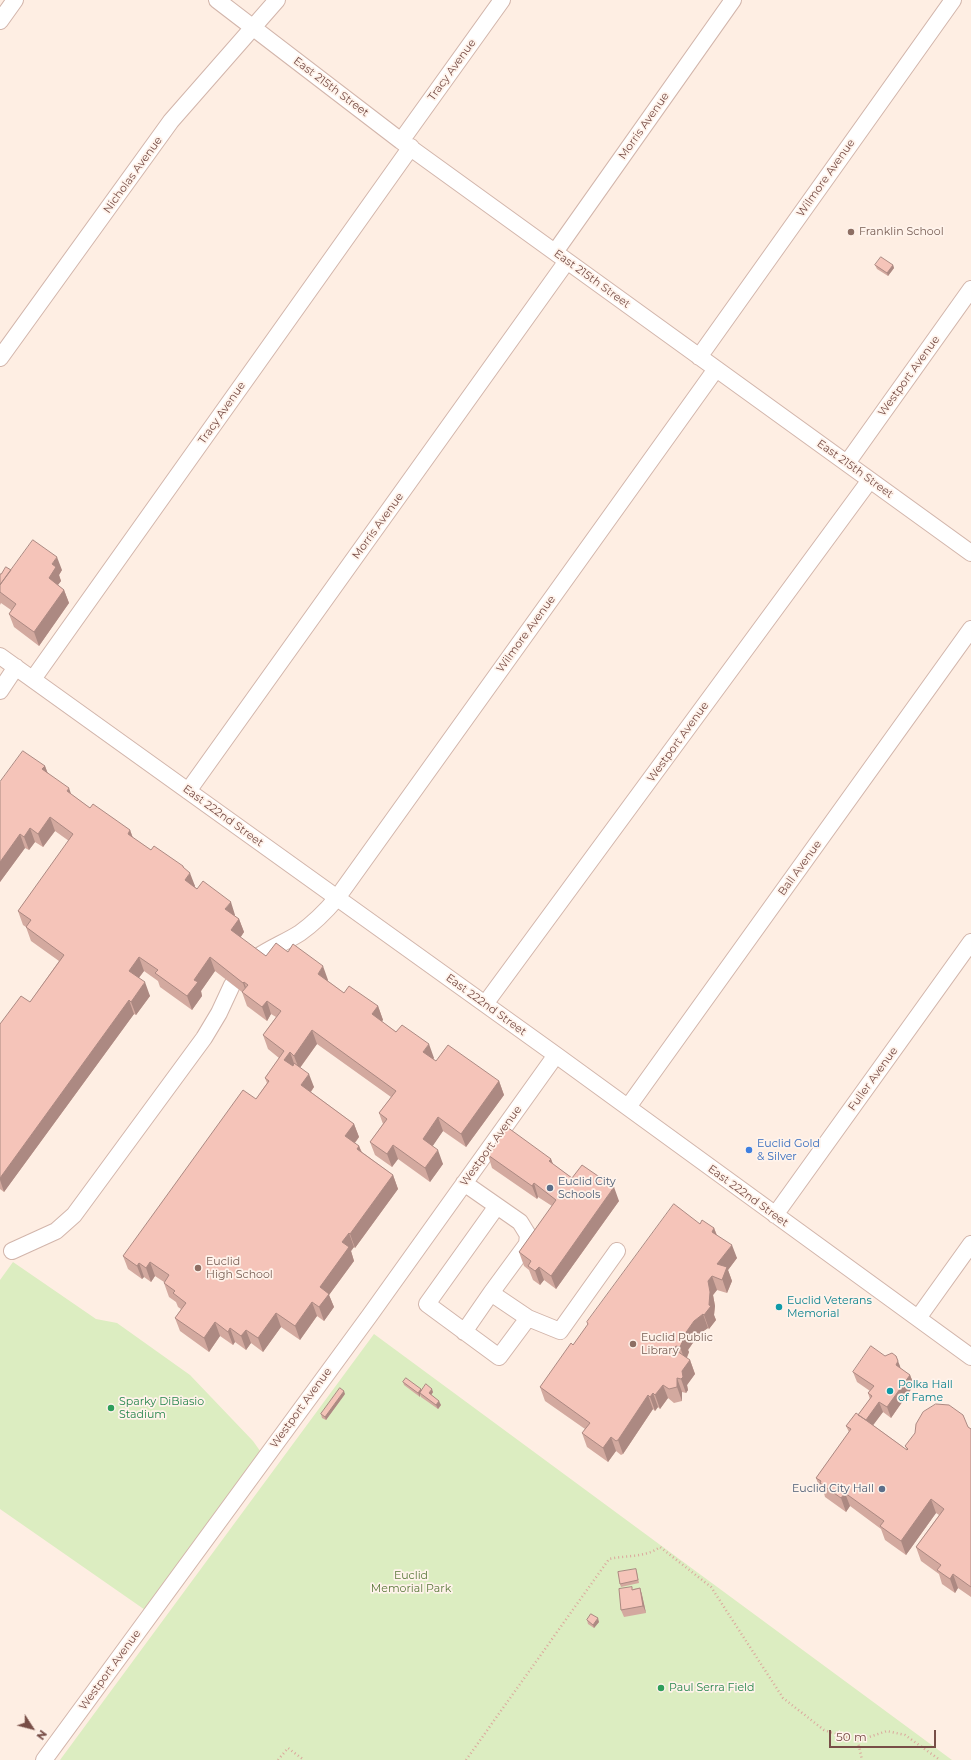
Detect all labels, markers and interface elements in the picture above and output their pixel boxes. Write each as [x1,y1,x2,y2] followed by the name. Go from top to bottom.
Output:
[425,37,479,103] street label: Tracy Avenue
[291,54,371,120] street label: East 215th Street
[616,90,672,162] street label: Morris Avenue
[101,134,165,216] street label: Nicholas Avenue
[794,137,858,219] street label: Wilmore Avenue
[859,225,944,239] place label: Franklin School
[846,227,856,237] marker: Franklin School
[551,247,633,311] street label: East 215th Street
[875,333,943,419] street label: Westport Avenue
[196,379,248,447] street label: Tracy Avenue
[814,437,896,501] street label: East 215th Street
[350,490,406,562] street label: Morris Avenue
[494,593,558,675] street label: Wilmore Avenue
[644,699,712,785] street label: Westport Avenue
[180,782,266,850] street label: East 222nd Street
[776,838,824,898] street label: Ball Avenue
[443,971,529,1039] street label: East 222nd Street
[845,1045,901,1113] street label: Fuller Avenue
[457,1103,525,1189] street label: Westport Avenue
[757,1137,820,1163] place label: Euclid Gold & Silver
[744,1145,754,1155] marker: Euclid Gold & Silver
[705,1162,791,1230] street label: East 222nd Street
[558,1175,616,1201] place label: Euclid City Schools
[545,1183,555,1193] marker: Euclid City Schools
[206,1255,273,1281] place label: Euclid High School
[193,1263,203,1273] marker: Euclid High School
[787,1294,872,1320] place label: Euclid Veterans Memorial
[774,1302,784,1312] marker: Euclid Veterans Memorial
[641,1331,713,1357] place label: Euclid Public Library
[628,1339,638,1349] marker: Euclid Public Library
[267,1365,335,1451] street label: Westport Avenue
[898,1378,953,1404] place label: Polka Hall of Fame
[885,1386,895,1396] marker: Polka Hall of Fame
[119,1395,204,1421] place label: Sparky DiBiasio Stadium
[106,1403,116,1413] marker: Sparky DiBiasio Stadium
[792,1482,874,1496] place label: Euclid City Hall
[877,1484,887,1494] marker: Euclid City Hall
[371,1569,451,1595] park label: Euclid Memorial Park
[76,1627,144,1713] street label: Westport Avenue
[669,1681,755,1695] place label: Paul Serra Field
[656,1683,666,1693] marker: Paul Serra Field
[12,1708,52,1748] north arrow
[831,1722,938,1748] scale bar
[33,1727,50,1743] text: N
[836,1729,867,1744] text: 50 m

